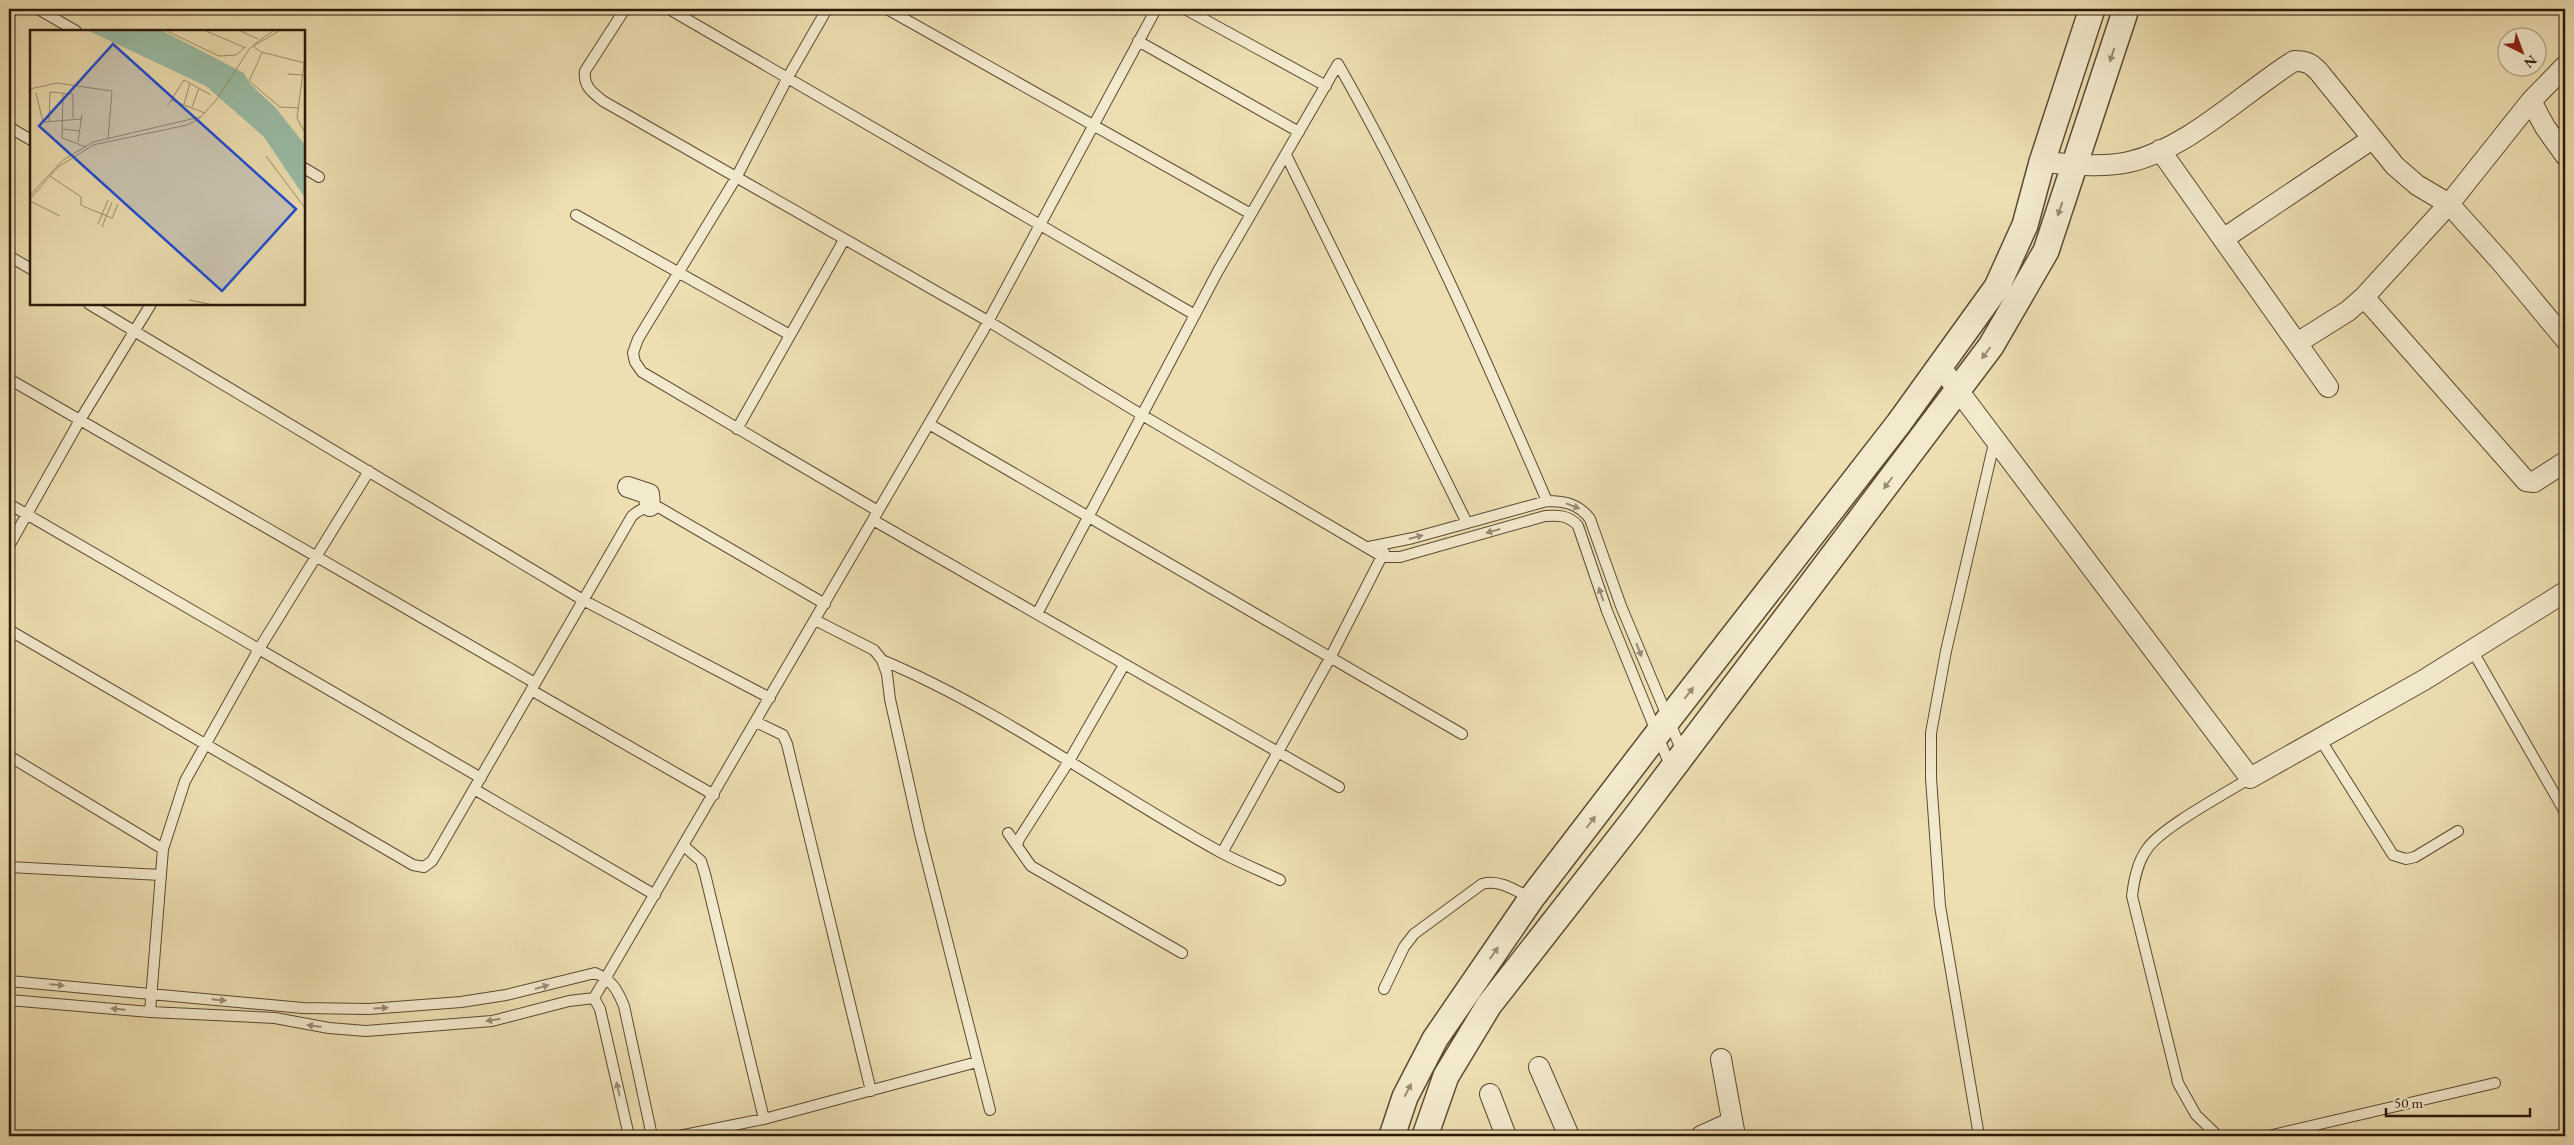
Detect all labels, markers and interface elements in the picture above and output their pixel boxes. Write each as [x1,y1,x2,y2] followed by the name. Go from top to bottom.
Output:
[2496,28,2546,78] north arrow
[30,30,305,305] inset map
[2107,48,2115,63] one-way arrow
[2520,51,2541,73] text: N
[2056,202,2063,217] one-way arrow
[1981,346,1991,360] one-way arrow
[1883,476,1893,490] one-way arrow
[1566,502,1580,510] one-way arrow
[1485,527,1500,535] one-way arrow
[1409,533,1424,541] one-way arrow
[1597,586,1605,601] one-way arrow
[1635,643,1643,658] one-way arrow
[1683,686,1694,699] one-way arrow
[1586,815,1596,829] one-way arrow
[1489,946,1499,960] one-way arrow
[50,982,66,990] one-way arrow
[535,983,550,991] one-way arrow
[211,996,227,1004] one-way arrow
[373,1004,389,1012] one-way arrow
[109,1005,125,1013] one-way arrow
[485,1016,501,1024] one-way arrow
[306,1022,322,1030] one-way arrow
[614,1081,622,1096] one-way arrow
[1404,1083,1412,1098] one-way arrow
[2386,1085,2530,1117] scale bar
[2394,1093,2423,1112] text: 50 m

